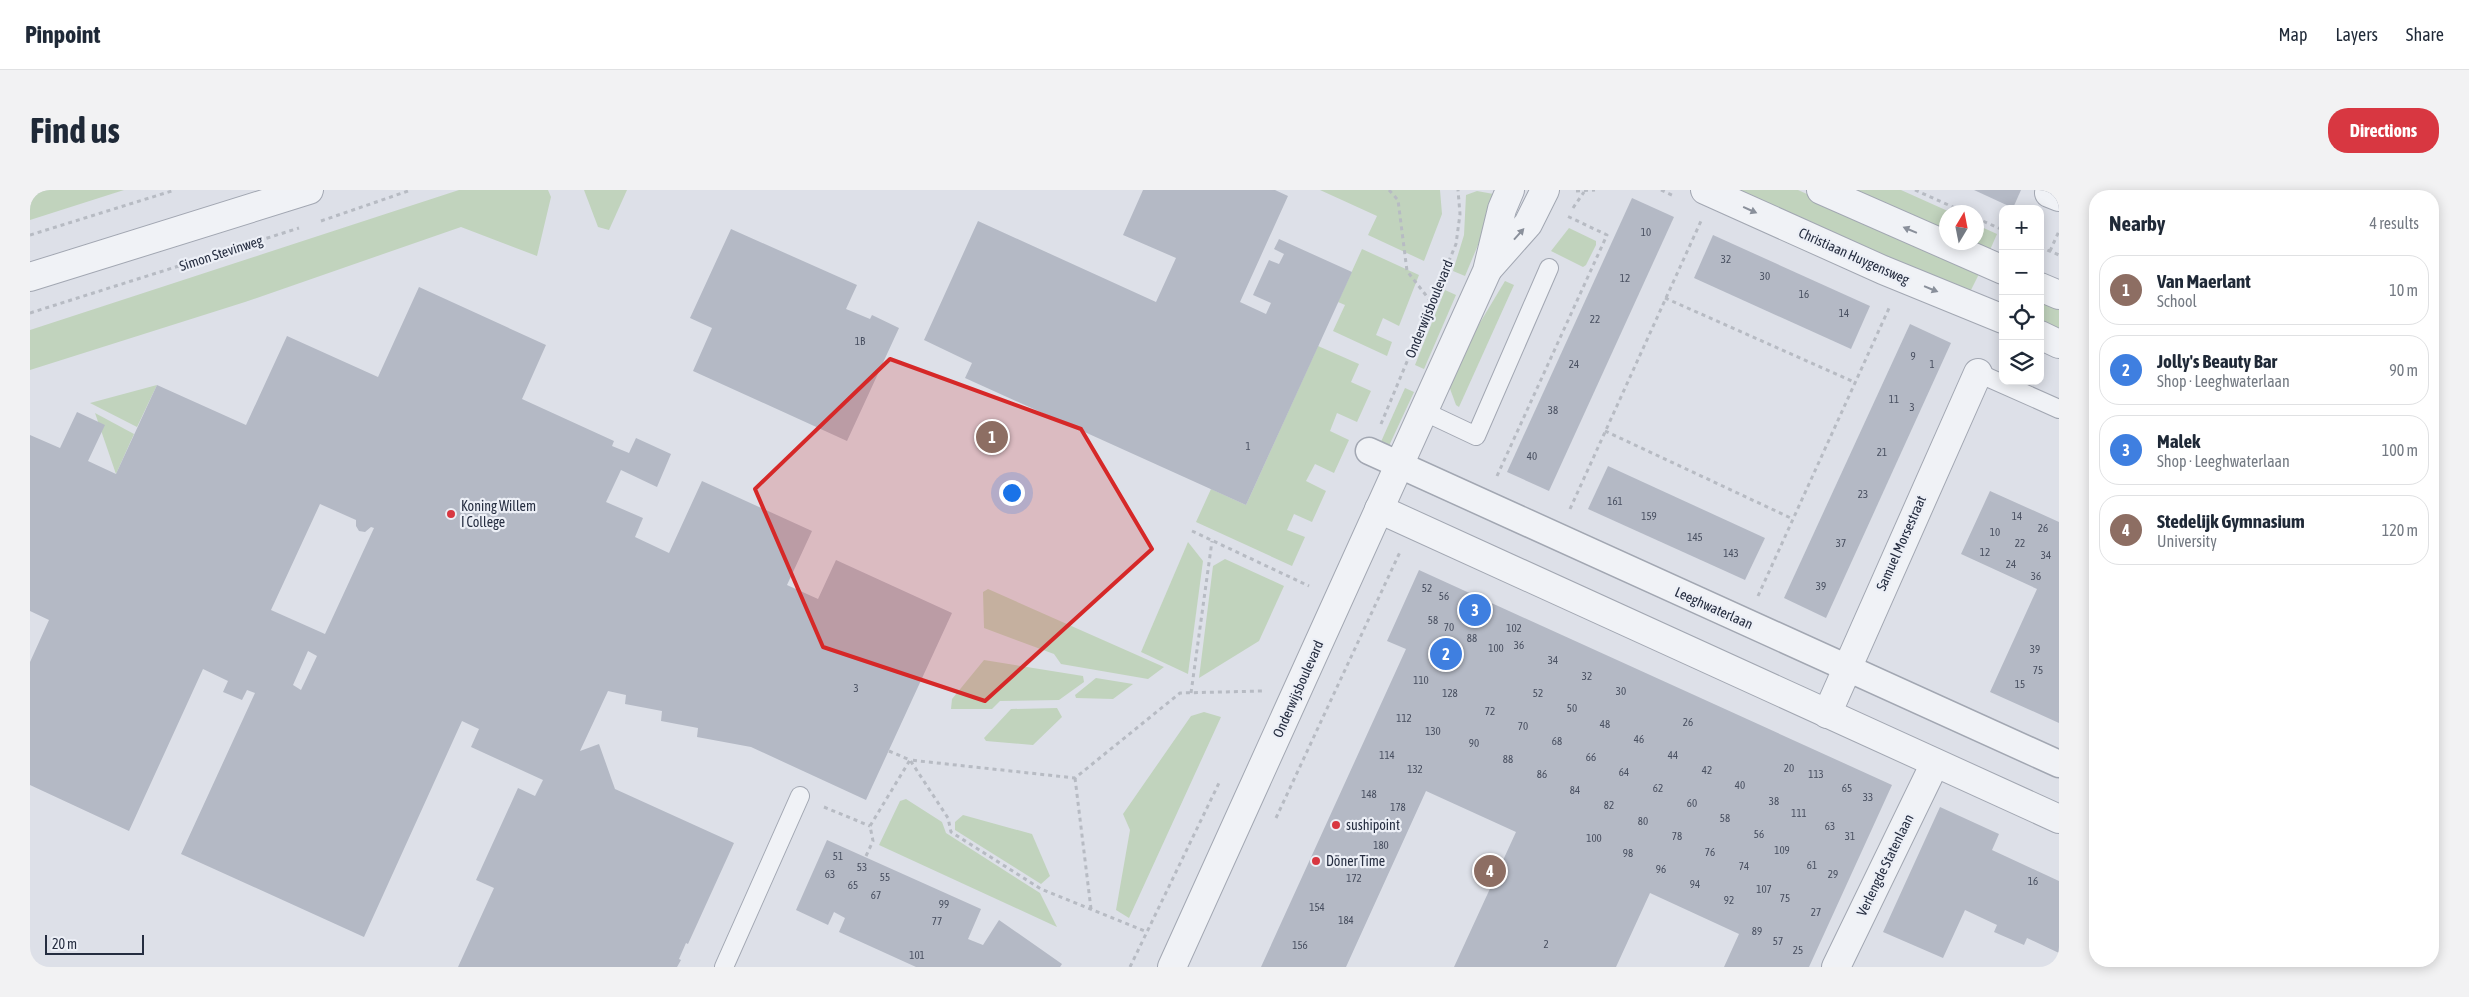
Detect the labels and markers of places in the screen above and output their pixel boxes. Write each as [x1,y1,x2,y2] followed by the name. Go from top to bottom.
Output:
[976,418,1008,456] pin: 1
[461,498,536,530] place label: Koning Willem I College
[445,508,457,520] marker: Koning Willem I College
[1459,591,1491,629] pin: 3
[1430,635,1462,673] pin: 2
[1346,817,1400,833] place label: sushipoint
[1330,819,1342,831] marker: sushipoint
[1474,852,1506,890] pin: 4
[1326,853,1385,869] place label: Döner Time
[1310,855,1322,867] marker: Döner Time

